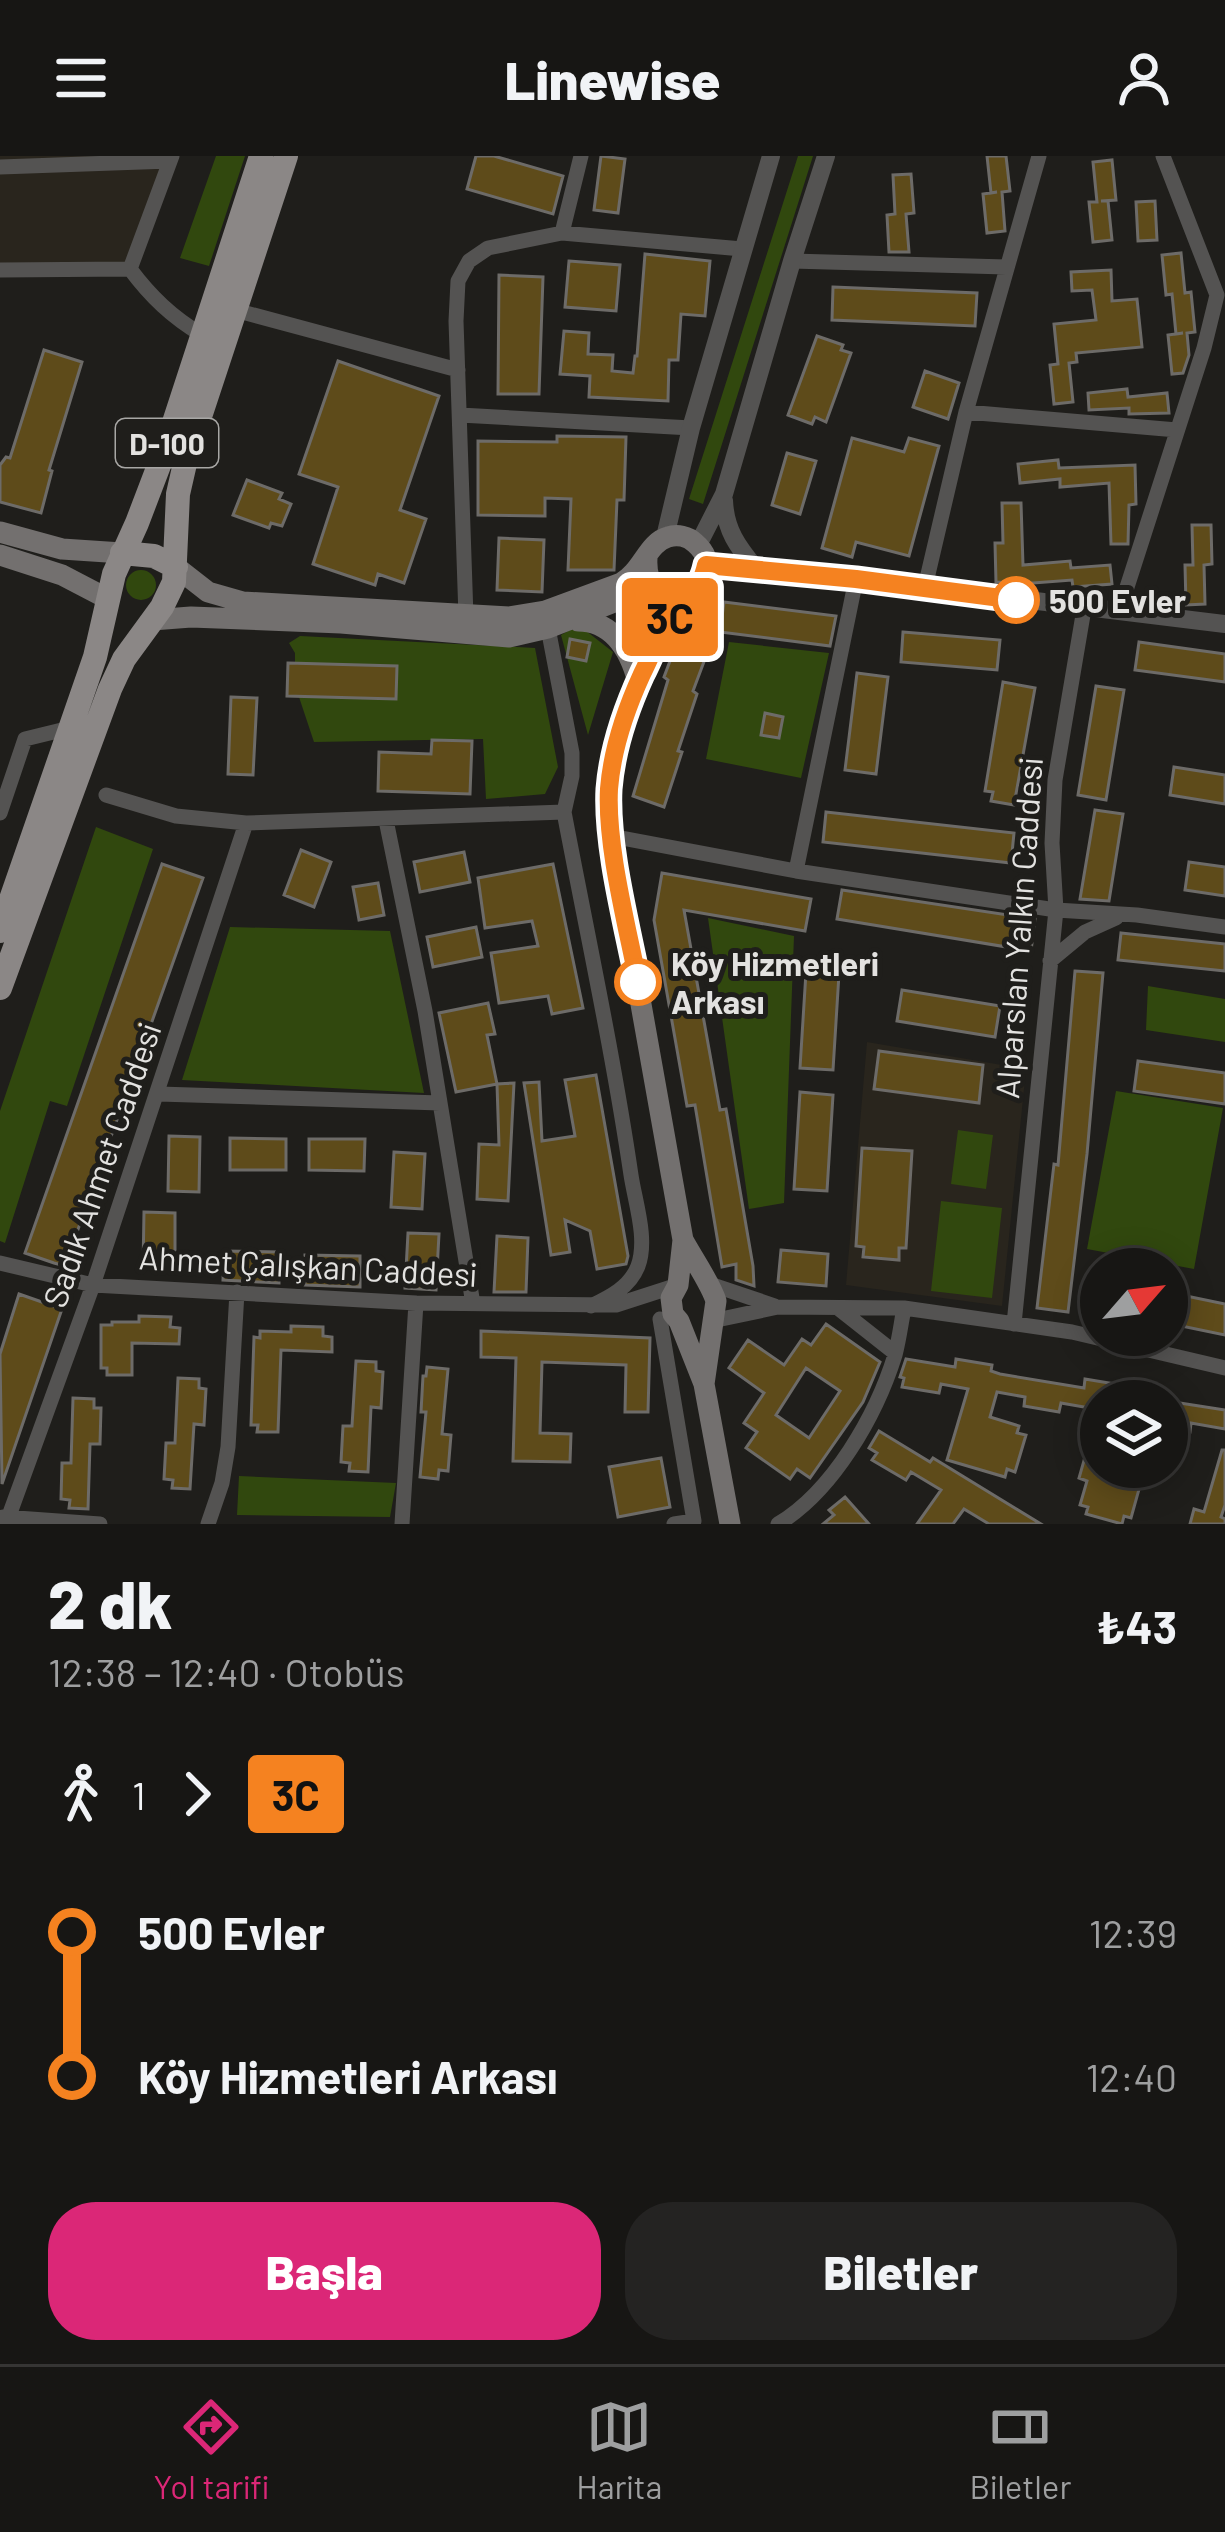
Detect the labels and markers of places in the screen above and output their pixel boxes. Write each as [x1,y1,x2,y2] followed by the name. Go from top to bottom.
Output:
[994,578,1038,622] marker: 500 Evler
[1049,580,1187,620] place label: 500 Evler
[671,943,879,1021] place label: Köy Hizmetleri Arkası
[616,960,660,1004] marker: Köy Hizmetleri Arkası

